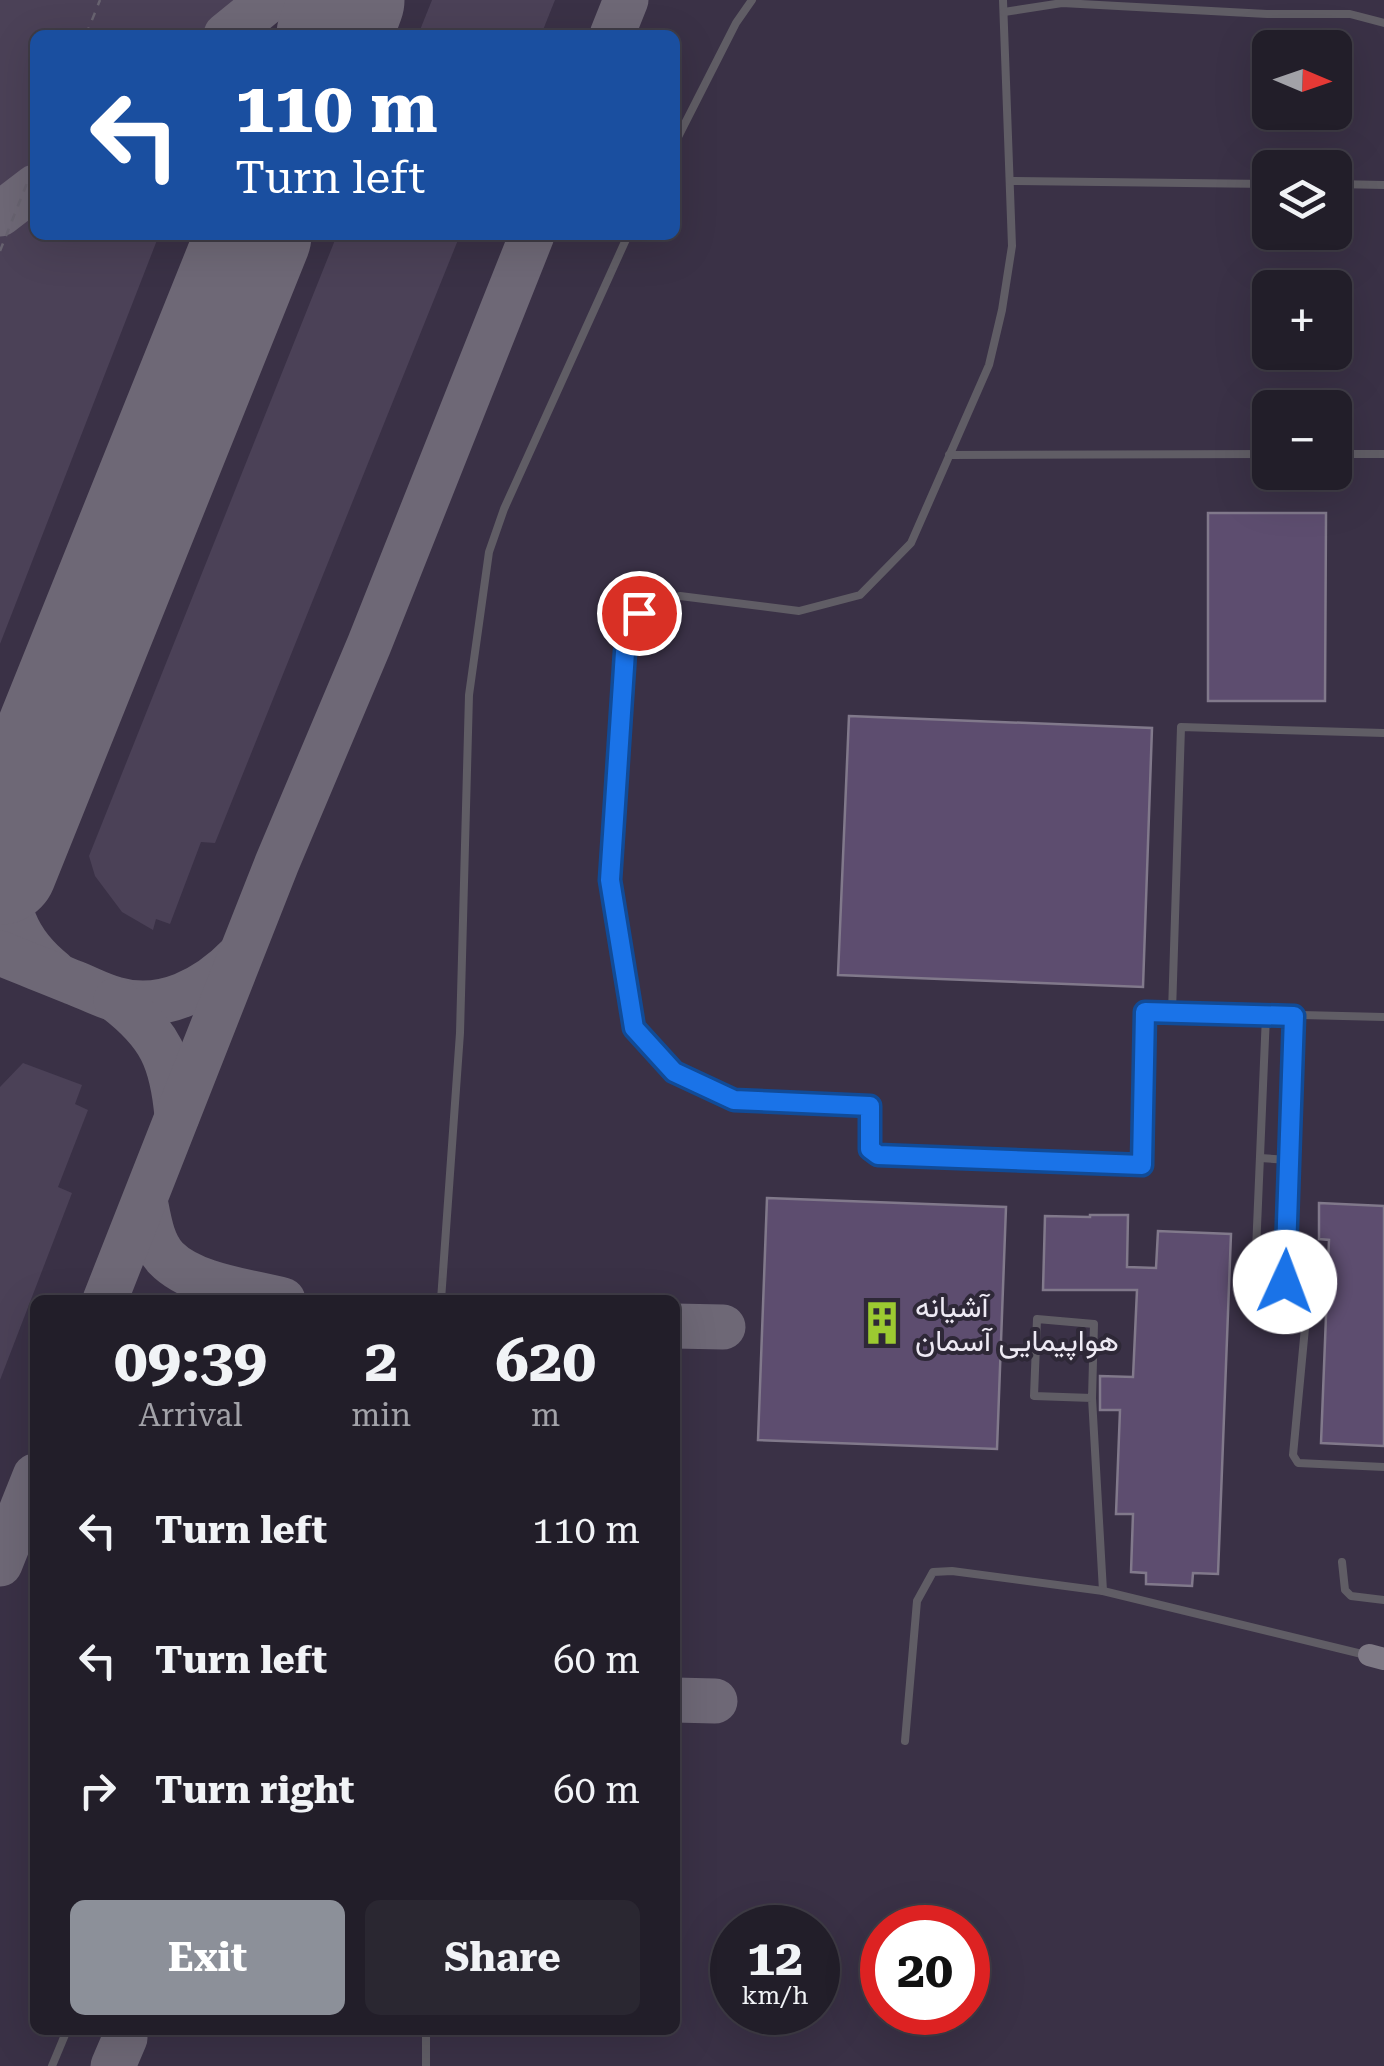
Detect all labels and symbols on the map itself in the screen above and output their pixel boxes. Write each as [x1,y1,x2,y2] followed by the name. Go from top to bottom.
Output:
[1252,30,1352,130] north arrow
[597,571,682,656] pin
[1233,1230,1337,1334] position arrow
[915,1289,1119,1361] place label: آشیانه هواپیمایی آسمان
[858,1299,906,1347] building icon: آشیانه هواپیمایی آسمان
[860,1905,990,2035] speed limit sign: 20

